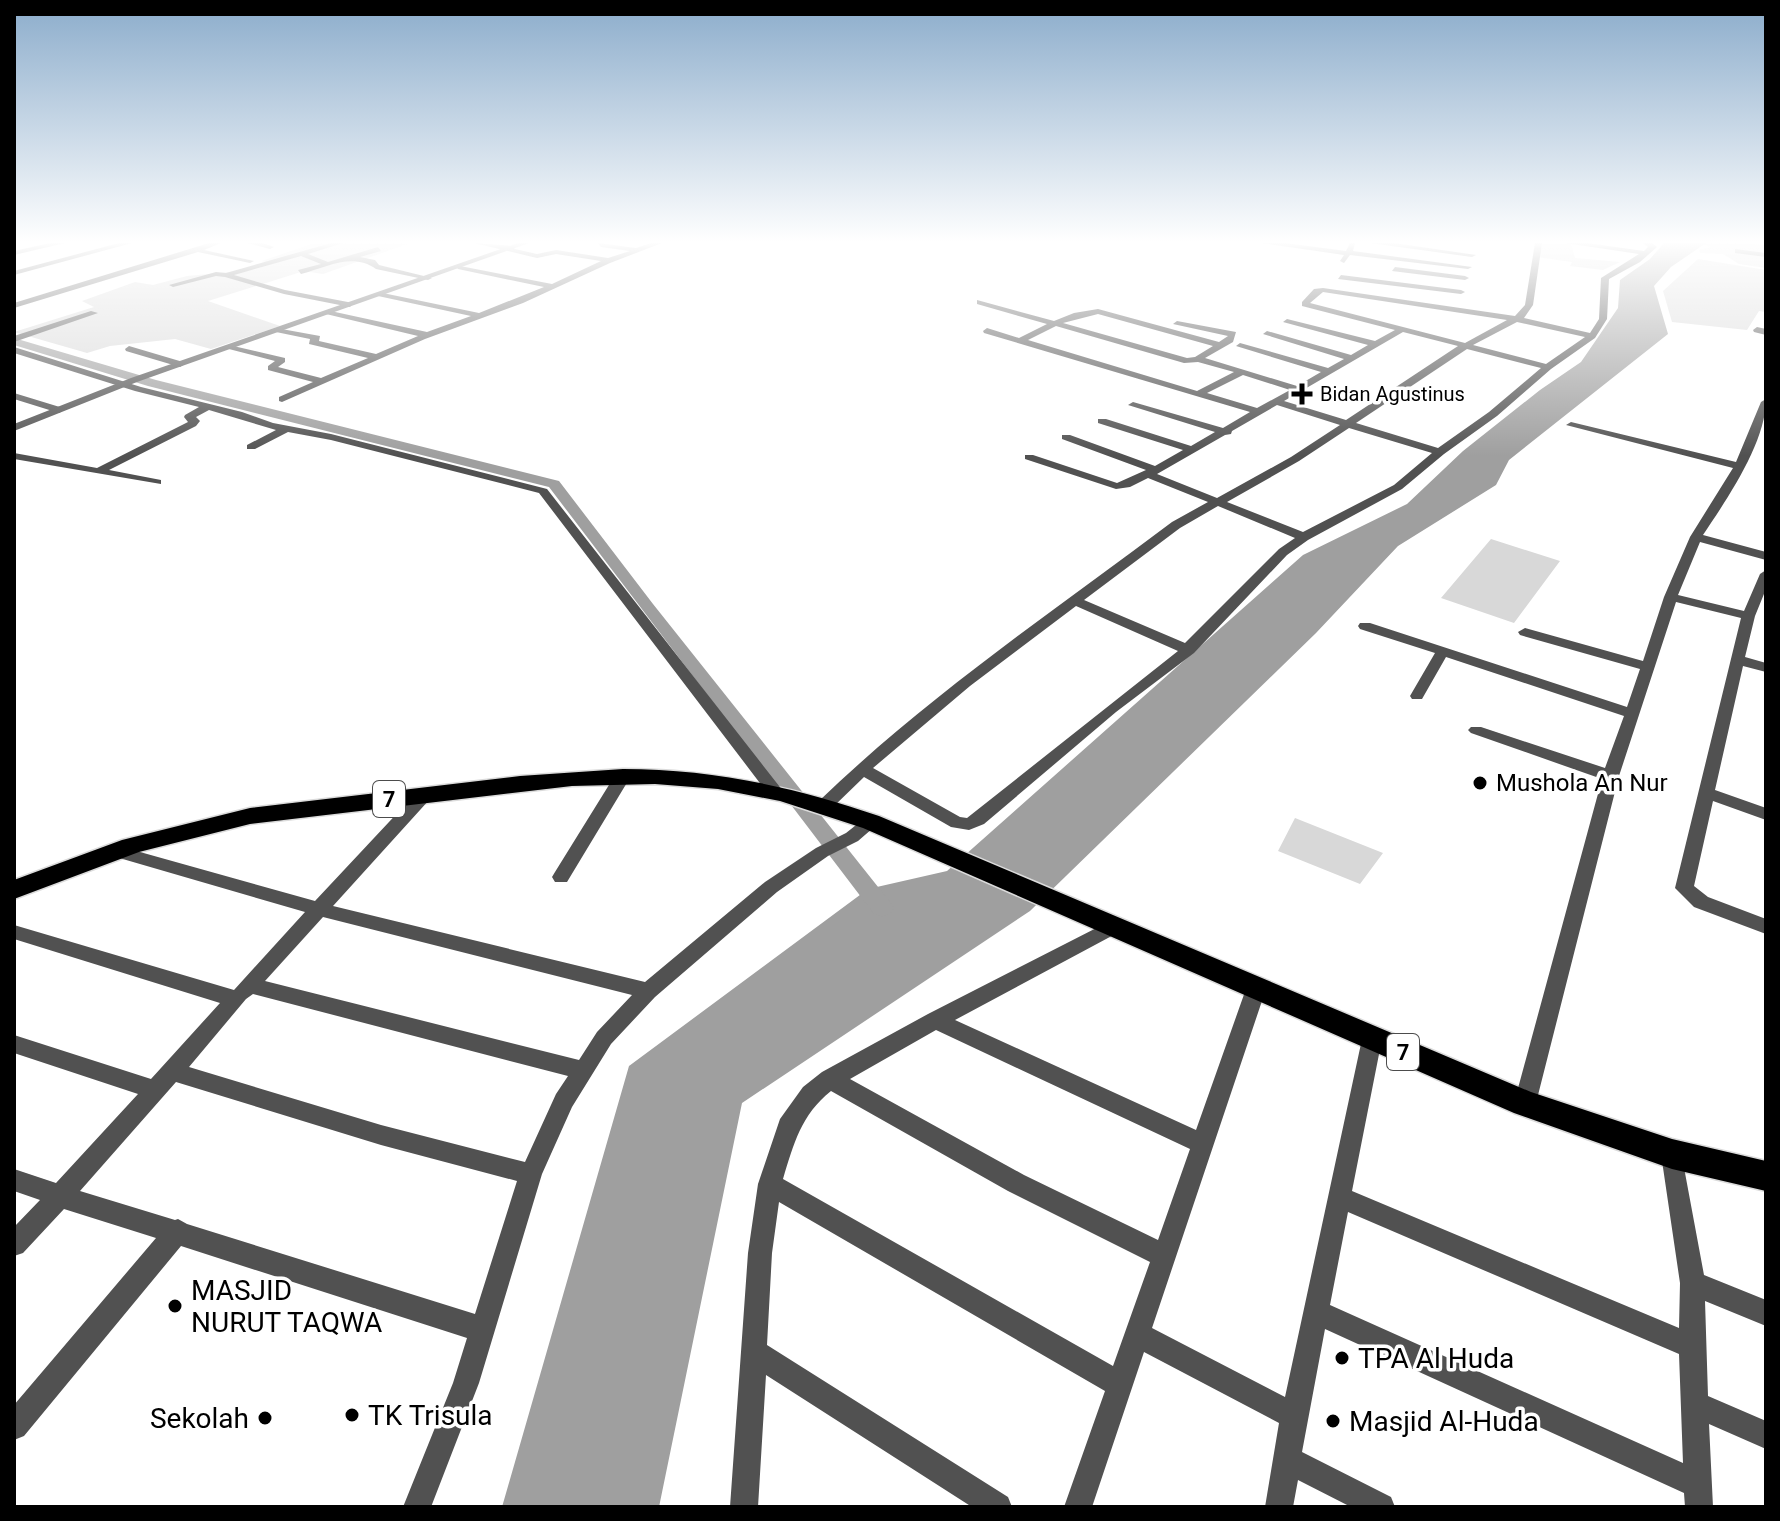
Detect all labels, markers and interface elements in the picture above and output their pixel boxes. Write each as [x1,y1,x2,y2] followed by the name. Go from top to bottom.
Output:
[1320,382,1465,406] place label: Bidan Agustinus
[1291,383,1313,405] marker: Bidan Agustinus
[1496,769,1668,797] place label: Mushola An Nur
[1471,774,1489,792] marker: Mushola An Nur
[373,781,405,817] road number: 7
[1387,1034,1419,1070] road number: 7
[191,1274,382,1339] place label: MASJID NURUT TAQWA
[166,1297,184,1315] marker: MASJID NURUT TAQWA
[1358,1342,1514,1375] place label: TPA Al Huda
[1333,1349,1351,1367] marker: TPA Al Huda
[368,1399,493,1432] place label: TK Trisula
[150,1402,249,1435] place label: Sekolah
[1349,1405,1539,1438] place label: Masjid Al-Huda
[343,1406,361,1424] marker: TK Trisula
[256,1409,274,1427] marker: Sekolah
[1324,1412,1342,1430] marker: Masjid Al-Huda

